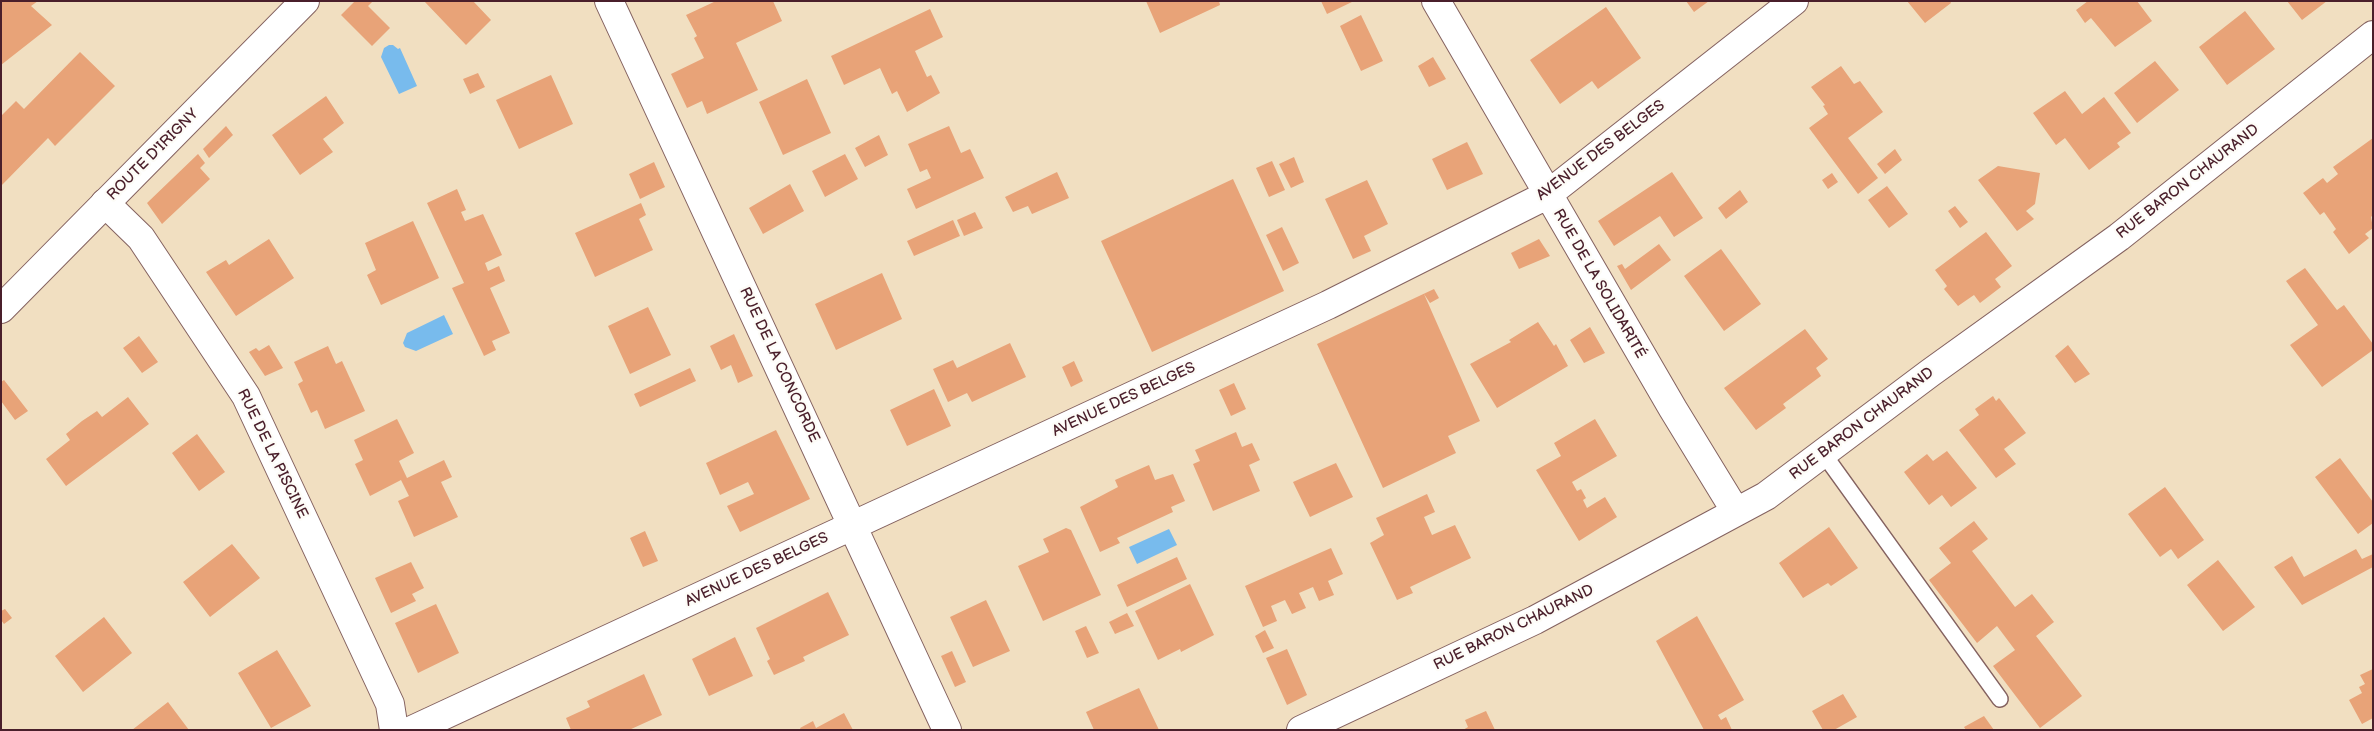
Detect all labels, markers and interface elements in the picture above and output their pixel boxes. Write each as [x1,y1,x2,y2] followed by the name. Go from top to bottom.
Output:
[1533,97,1669,205] street label: AVENUE DES BELGES
[104,106,202,204] street label: ROUTE D'IRIGNY
[2113,121,2263,243] street label: RUE BARON CHAURAND
[1549,206,1649,362] street label: RUE DE LA SOLIDARITÉ
[735,285,823,445] street label: RUE DE LA CONCORDE
[1050,359,1198,441] street label: AVENUE DES BELGES
[1786,364,1938,484] street label: RUE BARON CHAURAND
[233,386,311,522] street label: RUE DE LA PISCINE
[683,529,831,611] street label: AVENUE DES BELGES
[1431,581,1597,675] street label: RUE BARON CHAURAND

